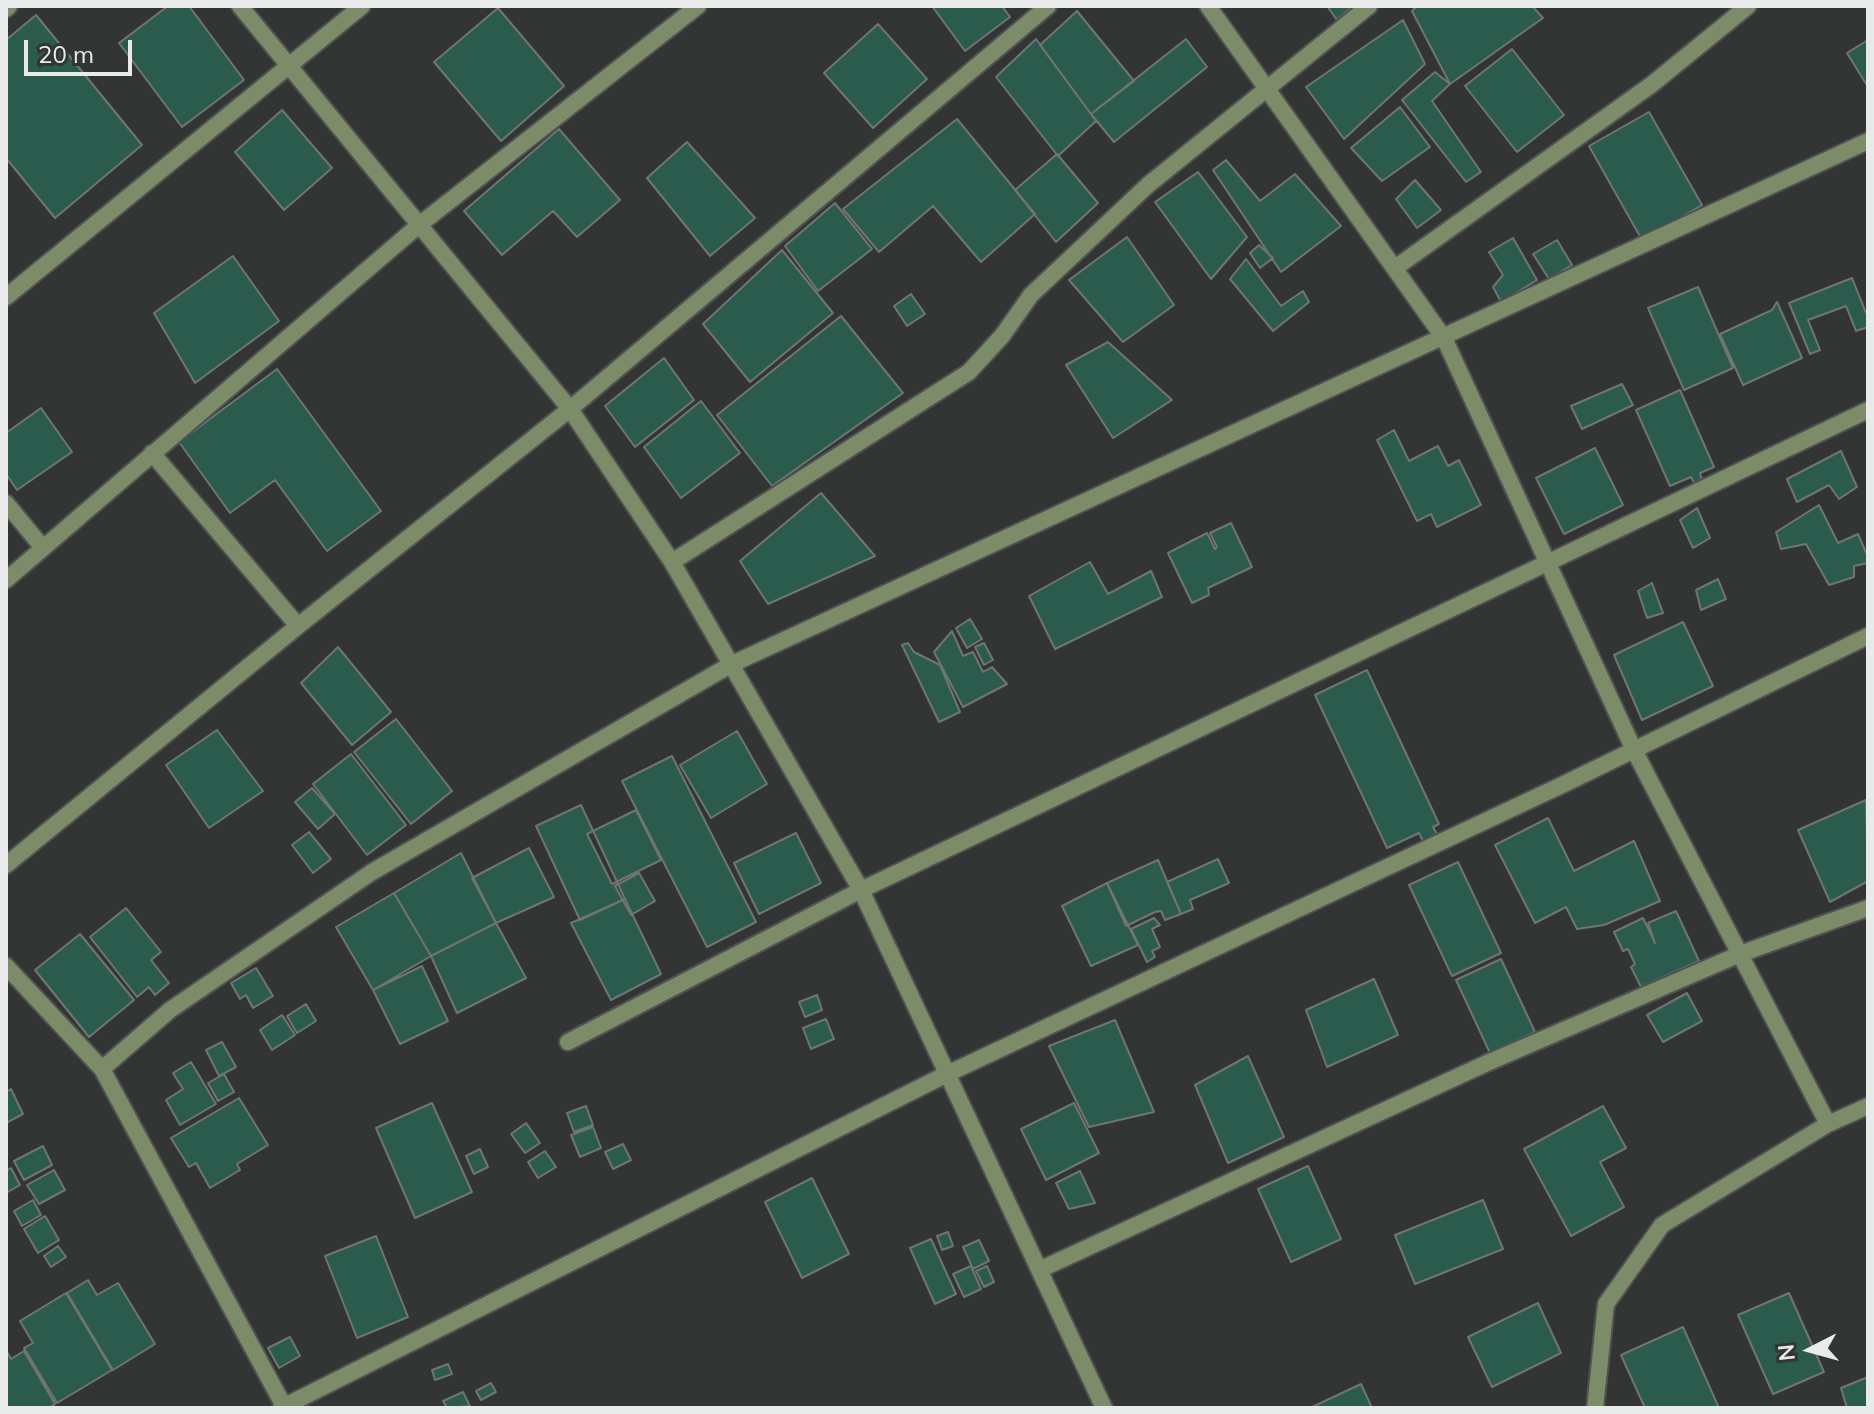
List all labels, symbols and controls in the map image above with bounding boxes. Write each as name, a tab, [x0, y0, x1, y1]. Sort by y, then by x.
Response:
scale bar	[28, 24, 136, 74]
text: 20 m	[38, 39, 94, 69]
north arrow	[1770, 1310, 1850, 1390]
text: N	[1771, 1343, 1801, 1362]

